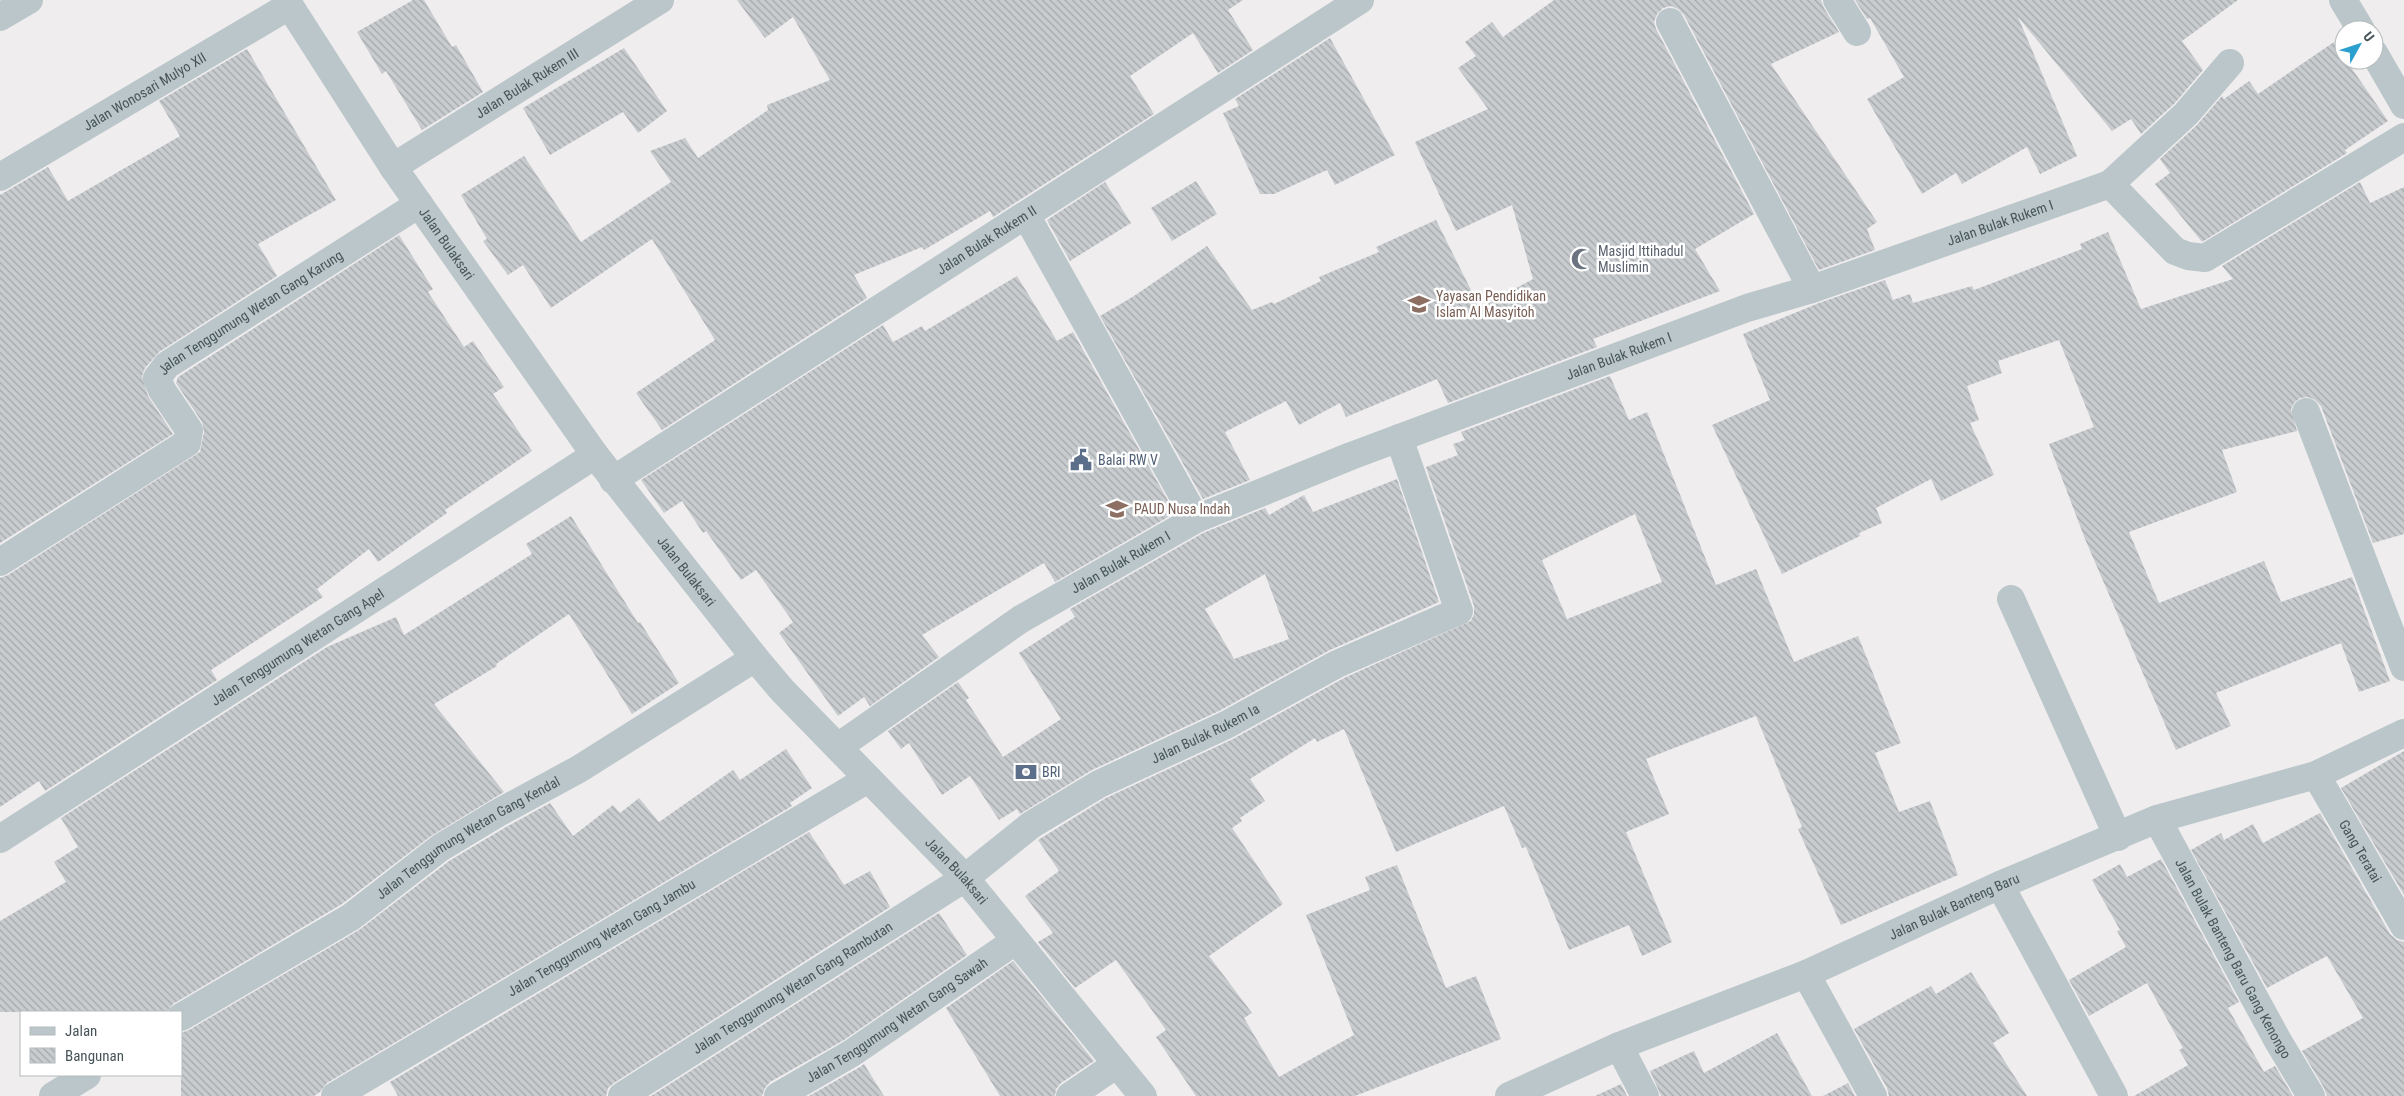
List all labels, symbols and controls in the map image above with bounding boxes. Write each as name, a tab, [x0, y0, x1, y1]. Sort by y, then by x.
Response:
north arrow	[2334, 20, 2384, 70]
text: U	[2360, 28, 2378, 45]
street label: Jalan Bulak Rukem III	[472, 45, 581, 121]
street label: Jalan Wonosari Mulyo XII	[80, 49, 209, 134]
street label: Jalan Bulak Rukem I	[1945, 197, 2055, 249]
street label: Jalan Bulak Rukem II	[934, 202, 1039, 278]
street label: Jalan Bulaksari	[416, 204, 478, 283]
place label: Masjid Ittihadul Muslimin	[1598, 243, 1684, 275]
mosque icon: Masjid Ittihadul Muslimin	[1569, 246, 1595, 272]
street label: Jalan Tenggumung Wetan Gang Karung	[155, 247, 346, 378]
place label: Yayasan Pendidikan Islam Al Masyitoh	[1436, 288, 1546, 320]
school or university icon: Yayasan Pendidikan Islam Al Masyitoh	[1406, 291, 1432, 317]
street label: Jalan Bulak Rukem I	[1564, 329, 1674, 383]
public building icon: Balai RW V	[1068, 447, 1094, 473]
place label: Balai RW V	[1098, 452, 1158, 468]
school or university icon: PAUD Nusa Indah	[1104, 496, 1130, 522]
place label: PAUD Nusa Indah	[1134, 501, 1230, 517]
street label: Jalan Bulak Rukem I	[1068, 527, 1173, 597]
street label: Jalan Bulaksari	[654, 533, 719, 609]
street label: Jalan Tenggumung Wetan Gang Apel	[208, 585, 387, 709]
street label: Jalan Bulak Rukem Ia	[1149, 700, 1262, 767]
bank icon: BRI	[1013, 759, 1039, 785]
place label: BRI	[1042, 764, 1061, 780]
street label: Jalan Tenggumung Wetan Gang Kendal	[373, 773, 563, 902]
street label: Gang Teratai	[2336, 817, 2385, 885]
street label: Jalan Bulaksari	[922, 834, 991, 907]
street label: Jalan Bulak Banteng Baru Gang Kenongo	[2172, 856, 2295, 1061]
street label: Jalan Bulak Banteng Baru	[1886, 870, 2022, 943]
street label: Jalan Tenggumung Wetan Gang Jambu	[505, 876, 698, 999]
street label: Jalan Tenggumung Wetan Gang Rambutan	[690, 918, 895, 1057]
street label: Jalan Tenggumung Wetan Gang Sawah	[803, 954, 991, 1086]
legend	[20, 1011, 182, 1076]
text: Jalan	[65, 1022, 97, 1040]
text: Bangunan	[65, 1047, 124, 1065]

